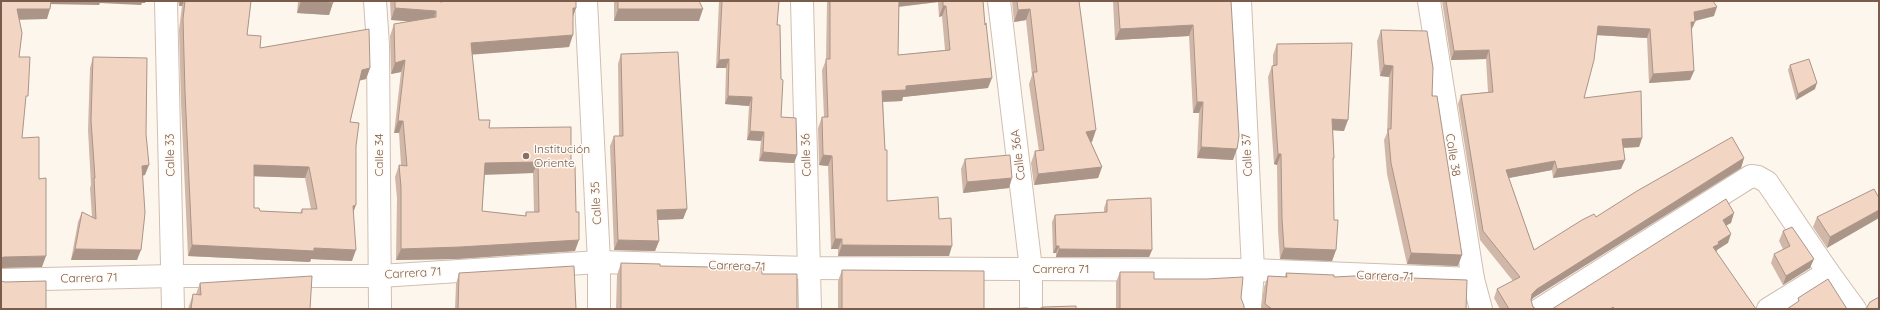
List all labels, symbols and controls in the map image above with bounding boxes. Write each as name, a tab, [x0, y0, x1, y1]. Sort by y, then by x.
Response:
street label: Calle 36A	[1007, 129, 1028, 181]
street label: Calle 38	[1443, 132, 1464, 178]
street label: Calle 33	[162, 133, 177, 177]
street label: Calle 34	[371, 133, 386, 177]
street label: Calle 36	[797, 133, 814, 177]
street label: Calle 37	[1238, 133, 1255, 177]
place label: Institución Oriente	[534, 141, 590, 170]
marker: Institución Oriente	[521, 151, 531, 161]
street label: Calle 35	[587, 181, 604, 225]
street label: Carrera 71	[708, 257, 766, 274]
street label: Carrera 71	[1032, 261, 1090, 276]
street label: Carrera 71	[384, 264, 442, 281]
street label: Carrera 71	[1356, 267, 1414, 284]
street label: Carrera 71	[60, 270, 118, 285]

